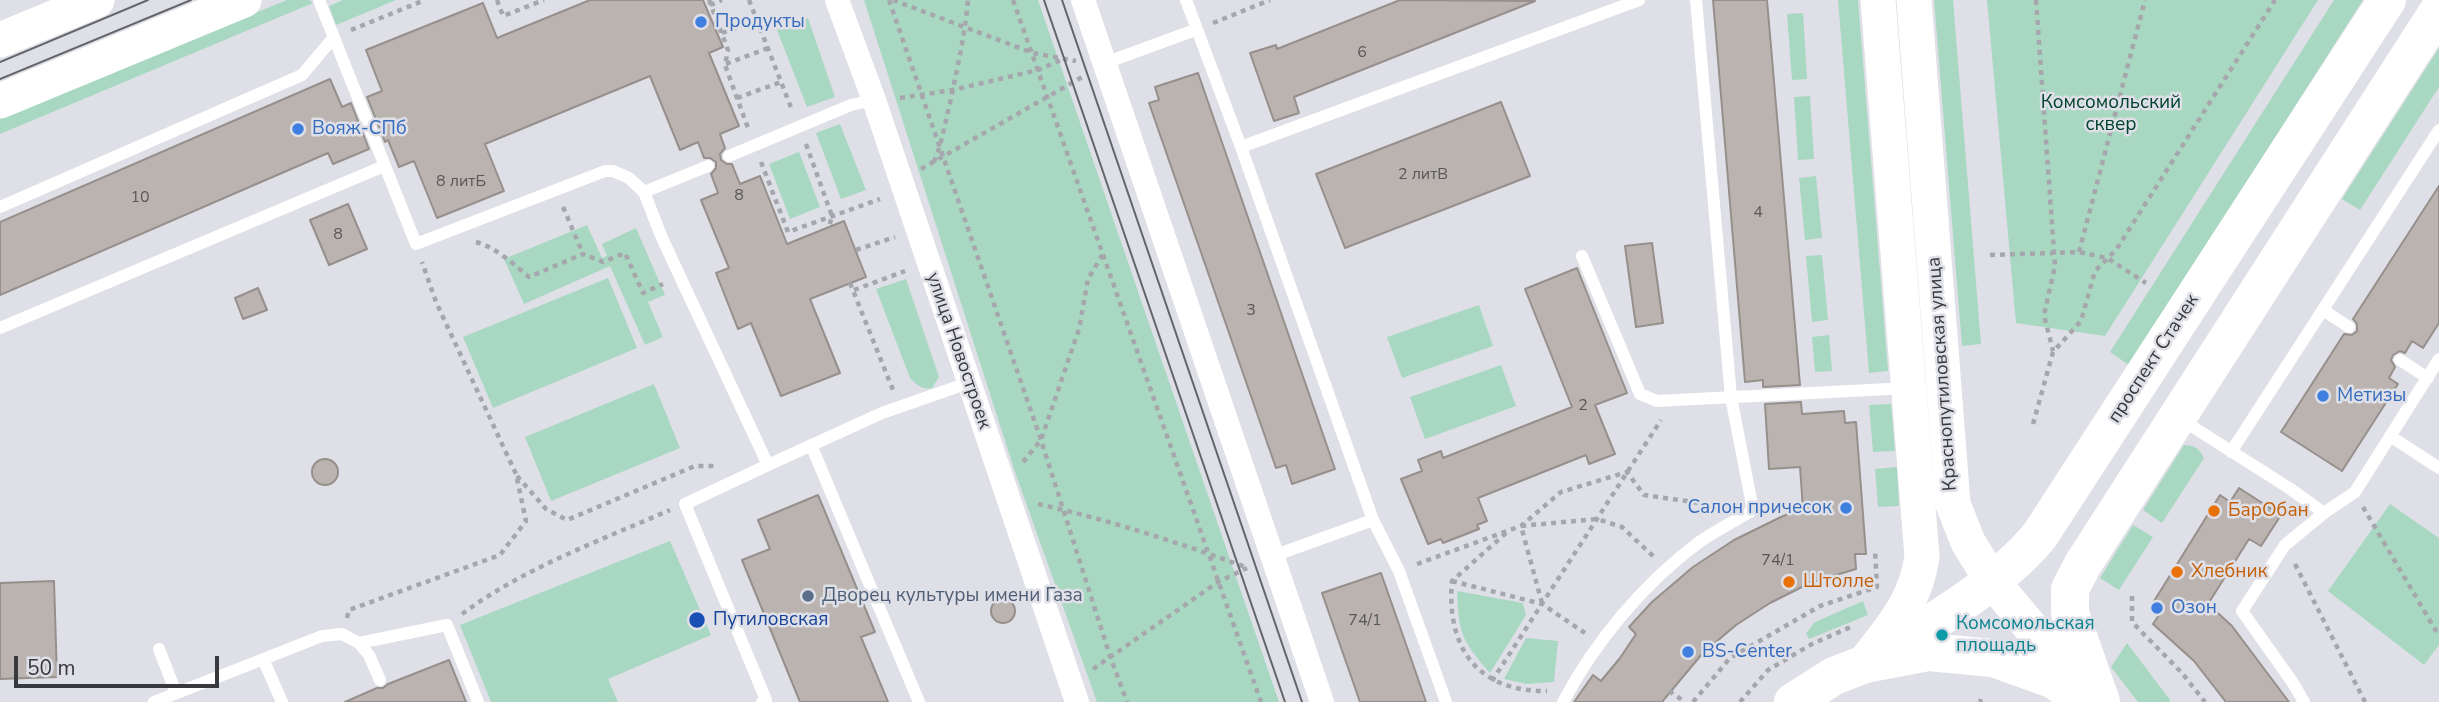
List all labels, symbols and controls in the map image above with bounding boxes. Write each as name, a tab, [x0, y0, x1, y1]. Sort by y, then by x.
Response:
place label: Продукты	[715, 11, 805, 33]
marker: Продукты	[693, 14, 709, 30]
house number: 6	[1357, 43, 1367, 63]
park label: Комсомольский сквер	[2041, 92, 2181, 136]
place label: Вояж-СПб	[312, 118, 407, 140]
marker: Вояж-СПб	[290, 121, 306, 137]
house number: 2 литВ	[1398, 165, 1448, 185]
house number: 8 литБ	[436, 172, 486, 192]
house number: 8	[734, 186, 744, 206]
house number: 10	[130, 188, 150, 208]
house number: 4	[1753, 203, 1763, 223]
house number: 8	[333, 225, 343, 245]
street label: Краснопутиловская улица	[1923, 256, 1963, 492]
street label: улица Новостроек	[921, 270, 995, 432]
street label: проспект Стачек	[2104, 290, 2204, 428]
house number: 3	[1246, 301, 1256, 321]
place label: Метизы	[2337, 385, 2406, 407]
marker: Метизы	[2315, 388, 2331, 404]
house number: 2	[1578, 396, 1588, 416]
place label: Салон причесок	[1687, 497, 1832, 519]
marker: Салон причесок	[1838, 500, 1854, 516]
place label: БарОбан	[2228, 500, 2309, 522]
marker: БарОбан	[2206, 503, 2222, 519]
house number: 74/1	[1761, 551, 1795, 571]
place label: Хлебник	[2191, 561, 2268, 583]
marker: Хлебник	[2169, 564, 2185, 580]
place label: Штолле	[1803, 571, 1874, 593]
marker: Штолле	[1781, 574, 1797, 590]
place label: Дворец культуры имени Газа	[822, 585, 1083, 607]
marker: Дворец культуры имени Газа	[800, 588, 816, 604]
place label: Озон	[2171, 597, 2217, 619]
marker: Озон	[2149, 600, 2165, 616]
place label: Путиловская	[713, 609, 828, 631]
marker: Путиловская	[687, 610, 707, 630]
house number: 74/1	[1348, 611, 1382, 631]
place label: Комсомольская площадь	[1956, 613, 2095, 657]
marker: Комсомольская площадь	[1934, 627, 1950, 643]
place label: BS-Сеntеr	[1702, 641, 1792, 663]
scale bar	[18, 642, 222, 686]
marker: BS-Сеntеr	[1680, 644, 1696, 660]
text: 50 m	[27, 654, 76, 682]

